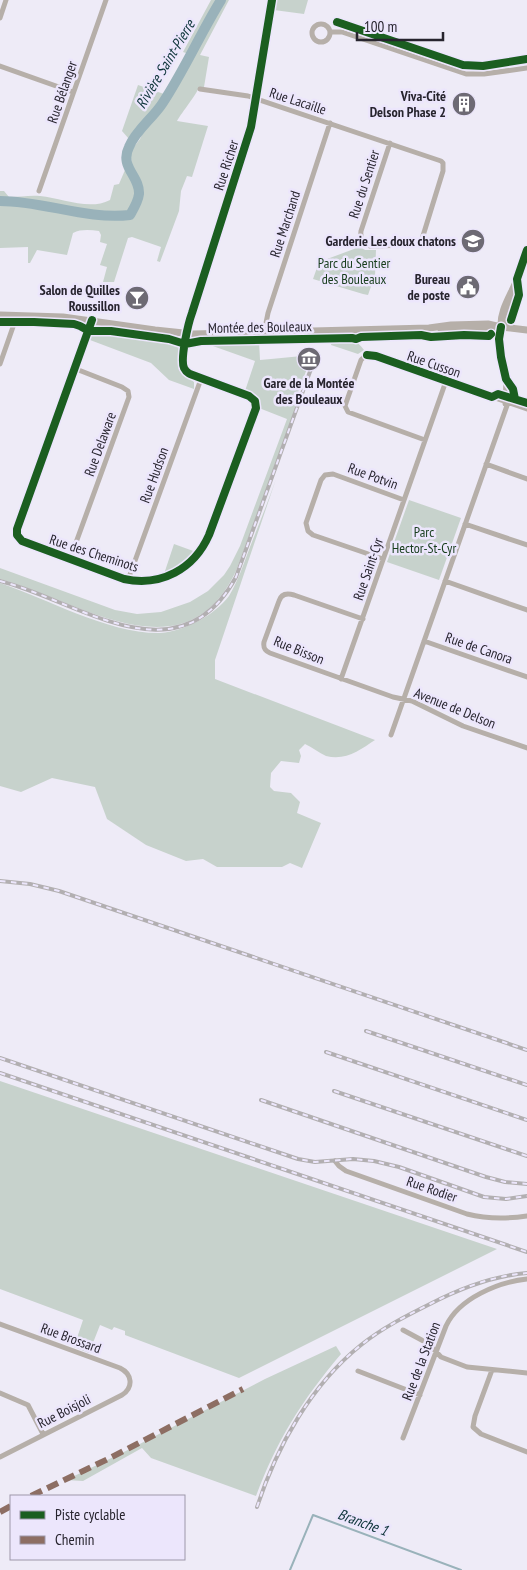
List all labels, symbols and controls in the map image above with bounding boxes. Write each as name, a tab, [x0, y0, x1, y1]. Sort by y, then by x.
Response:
scale bar	[357, 10, 443, 42]
water label: Rivière Saint-Pierre	[131, 15, 199, 112]
text: 100 m	[364, 17, 397, 36]
street label: Rue Bélanger	[43, 58, 81, 125]
street label: Rue Lacaille	[267, 83, 329, 119]
place label: Viva-Cité Delson Phase 2	[370, 87, 446, 121]
building icon: Viva-Cité Delson Phase 2	[451, 91, 477, 117]
street label: Rue Richer	[209, 137, 243, 193]
street label: Rue du Sentier	[344, 147, 384, 221]
street label: Rue Marchand	[266, 188, 304, 260]
school or university icon: Garderie Les doux chatons	[460, 228, 486, 254]
place label: Garderie Les doux chatons	[326, 232, 456, 250]
park label: Parc du Sentier des Bouleaux	[318, 254, 390, 288]
place label: Bureau de poste	[407, 270, 450, 304]
public building icon: Bureau de poste	[455, 274, 481, 300]
place label: Salon de Quilles Roussillon	[40, 281, 120, 315]
bar icon: Salon de Quilles Roussillon	[124, 285, 150, 311]
street label: Montée des Bouleaux	[208, 317, 312, 337]
museum icon: Gare de la Montée des Bouleaux	[296, 346, 322, 372]
street label: Rue Cusson	[405, 346, 463, 382]
place label: Gare de la Montée des Bouleaux	[264, 374, 354, 408]
street label: Rue Delaware	[80, 409, 120, 479]
street label: Rue Hudson	[136, 445, 172, 505]
street label: Rue Potvin	[346, 459, 400, 493]
park label: Parc Hector-St-Cyr	[392, 523, 456, 557]
street label: Rue des Cheminots	[47, 530, 141, 576]
street label: Rue Saint-Cyr	[349, 535, 387, 603]
street label: Rue de Canora	[443, 628, 515, 668]
street label: Rue Bisson	[271, 632, 327, 668]
street label: Avenue de Delson	[412, 683, 498, 733]
street label: Rue Rodier	[404, 1172, 460, 1206]
street label: Rue Brossard	[38, 1319, 104, 1357]
street label: Rue de la Station	[398, 1319, 444, 1403]
street label: Rue Boisjoli	[34, 1390, 94, 1432]
legend	[10, 1495, 185, 1560]
water label: Branche 1	[335, 1504, 391, 1540]
text: Piste cyclable	[55, 1505, 125, 1524]
text: Chemin	[55, 1530, 94, 1549]

